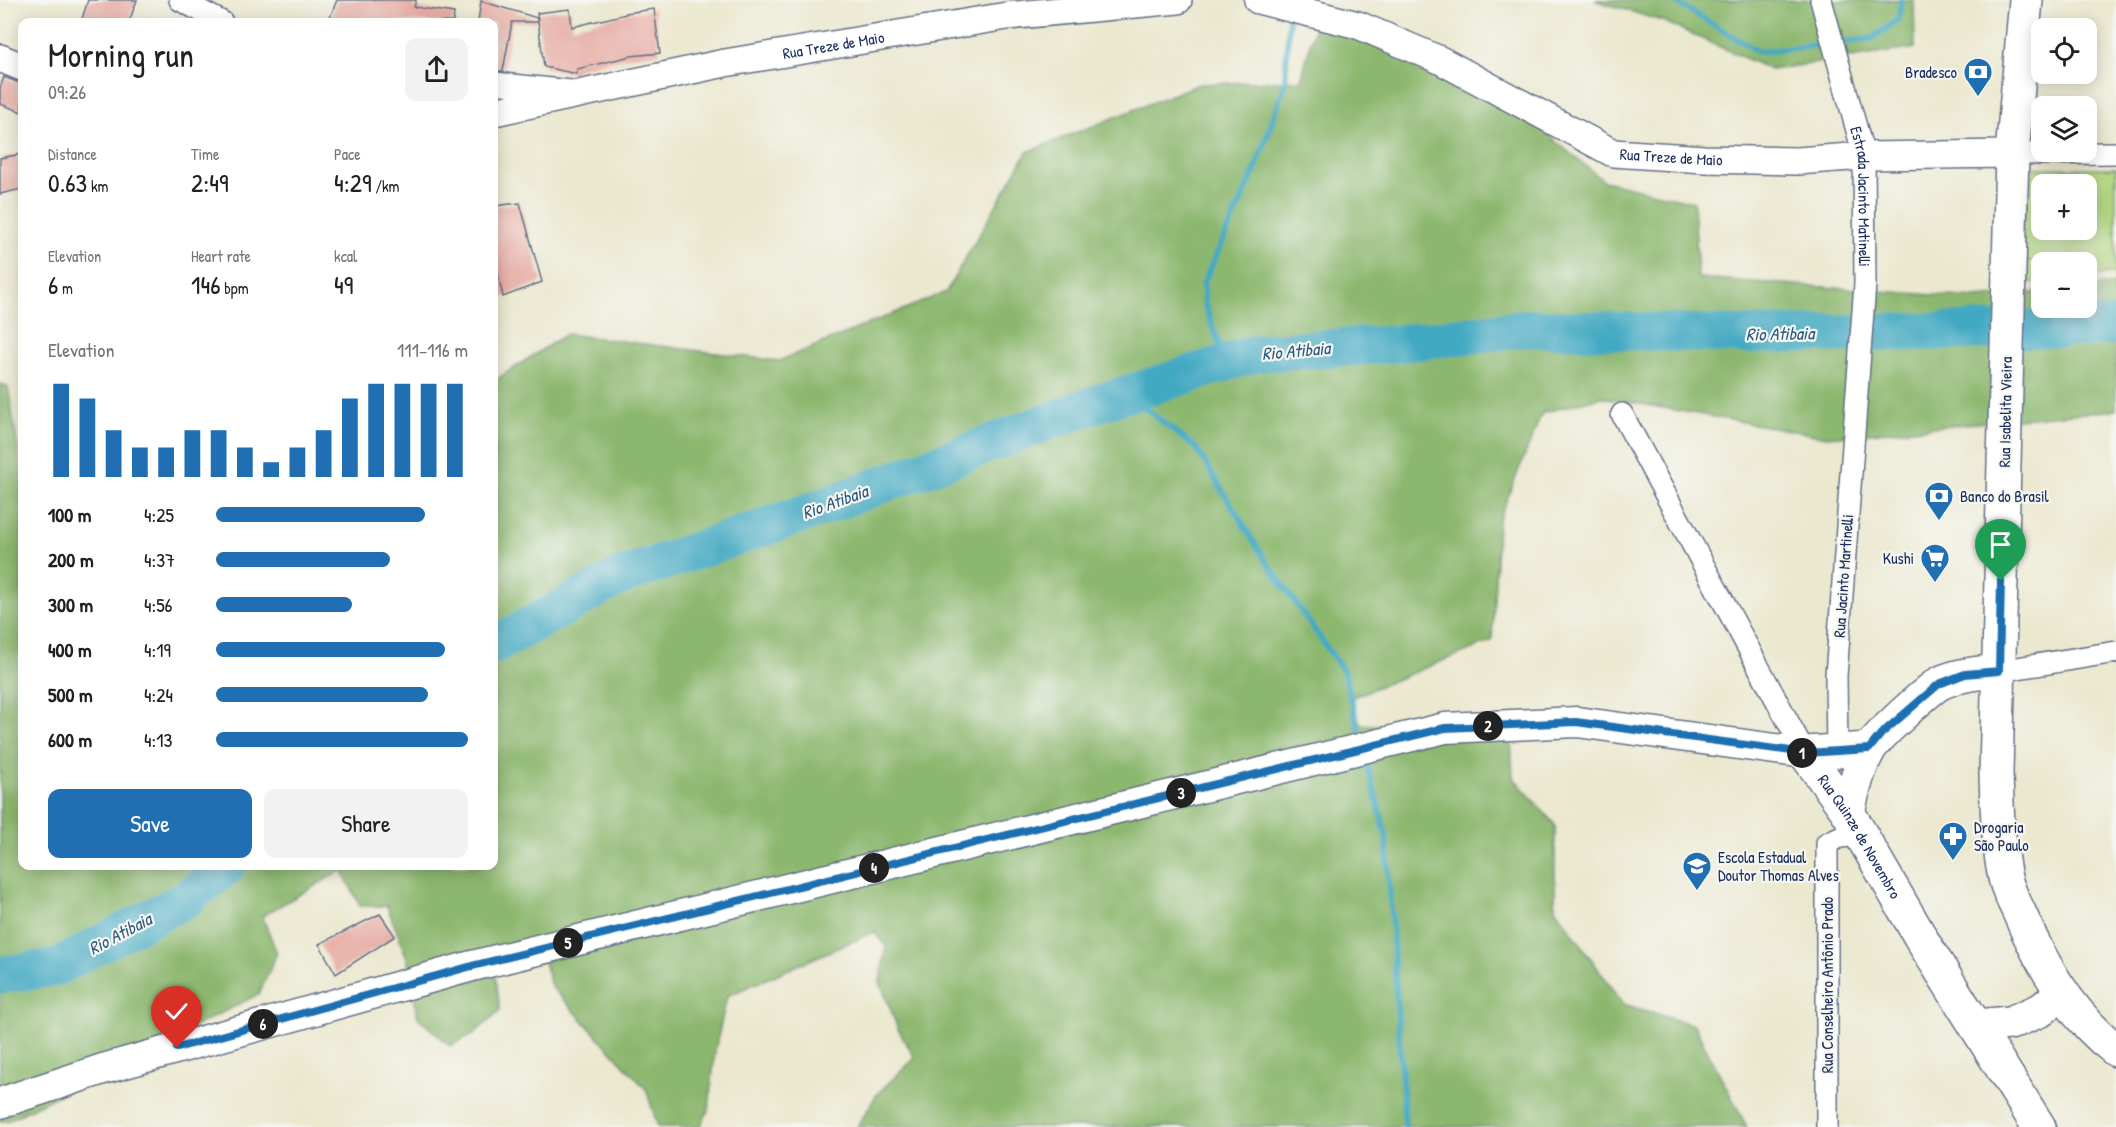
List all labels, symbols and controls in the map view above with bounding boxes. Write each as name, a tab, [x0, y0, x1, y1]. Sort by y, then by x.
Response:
map controls	[2031, 18, 2097, 318]
button: locate	[2031, 18, 2097, 84]
street label: Rua Treze de Maio	[781, 26, 886, 64]
text: Morning run	[48, 33, 194, 77]
button: share	[405, 38, 468, 101]
bank icon: Bradesco	[1962, 56, 1994, 98]
place label: Bradesco	[1905, 61, 1958, 83]
text: 09:26	[48, 78, 86, 105]
button: layers	[2031, 96, 2097, 162]
street label: Estrada Jacinto Matinelli	[1845, 124, 1876, 267]
street label: Rua Treze de Maio	[1619, 142, 1723, 170]
text: Distance	[48, 143, 97, 165]
text: Time	[191, 143, 219, 165]
text: Pace	[334, 143, 361, 165]
text: 0.63	[48, 165, 87, 200]
text: 2:49	[191, 165, 229, 200]
text: 4:29	[334, 165, 372, 200]
button: +	[2031, 174, 2097, 240]
text: km	[87, 175, 108, 197]
text: /km	[372, 175, 399, 197]
text: Elevation	[48, 245, 101, 267]
text: Heart rate	[191, 245, 251, 267]
text: kcal	[334, 245, 357, 267]
button: −	[2031, 252, 2097, 318]
text: 6	[48, 267, 58, 302]
text: 146	[191, 267, 221, 302]
text: 49	[334, 267, 353, 302]
text: m	[58, 277, 73, 299]
text: bpm	[221, 277, 249, 299]
water label: Rio Atibaia	[1746, 320, 1816, 347]
water label: Rio Atibaia	[1261, 335, 1333, 366]
text: Elevation	[48, 336, 114, 363]
text: 111–116 m	[397, 336, 468, 363]
street label: Rua Isabelita Vieira	[1993, 356, 2017, 468]
water label: Rio Atibaia	[799, 477, 873, 525]
bank icon: Banco do Brasil	[1923, 480, 1955, 522]
place label: Banco do Brasil	[1960, 485, 2050, 507]
text: 100 m	[48, 501, 91, 528]
text: 4:25	[144, 501, 174, 528]
street label: Rua Jacinto Martinelli	[1828, 514, 1858, 638]
pin	[1975, 519, 2026, 581]
icon: arrive	[1984, 528, 2017, 561]
supermarket icon: Kushi	[1919, 542, 1951, 584]
text: 200 m	[48, 546, 93, 573]
text: 4:37	[144, 546, 175, 573]
place label: Kushi	[1883, 547, 1914, 569]
text: 300 m	[48, 591, 93, 618]
text: 4:56	[144, 591, 173, 618]
text: 400 m	[48, 636, 92, 663]
text: 4:19	[144, 636, 171, 663]
text: 500 m	[48, 681, 93, 708]
text: 4:24	[144, 681, 173, 708]
pin: 2	[1473, 711, 1503, 741]
text: 2	[1484, 715, 1492, 737]
text: 600 m	[48, 726, 92, 753]
text: 4:13	[144, 726, 172, 753]
pin: 1	[1787, 738, 1817, 768]
text: 1	[1799, 742, 1805, 764]
street label: Rua Quinze de Novembro	[1813, 770, 1907, 903]
pin: 3	[1166, 778, 1196, 808]
text: 3	[1177, 782, 1185, 804]
button: Save	[48, 789, 252, 858]
button: Share	[264, 789, 468, 858]
place label: Drogaria São Paulo	[1974, 816, 2029, 856]
pharmacy icon: Drogaria São Paulo	[1937, 820, 1969, 862]
place label: Escola Estadual Doutor Thomas Alves	[1718, 846, 1839, 886]
school or university icon: Escola Estadual Doutor Thomas Alves	[1681, 850, 1713, 892]
pin: 4	[859, 853, 889, 883]
text: 4	[871, 857, 877, 879]
street label: Rua Conselheiro Antônio Prado	[1816, 896, 1838, 1073]
water label: Rio Atibaia	[84, 906, 157, 961]
pin: 5	[553, 928, 583, 958]
text: 5	[565, 932, 571, 954]
pin	[151, 986, 202, 1048]
icon: check	[160, 995, 193, 1028]
pin: 6	[248, 1009, 278, 1039]
text: 6	[260, 1013, 266, 1035]

